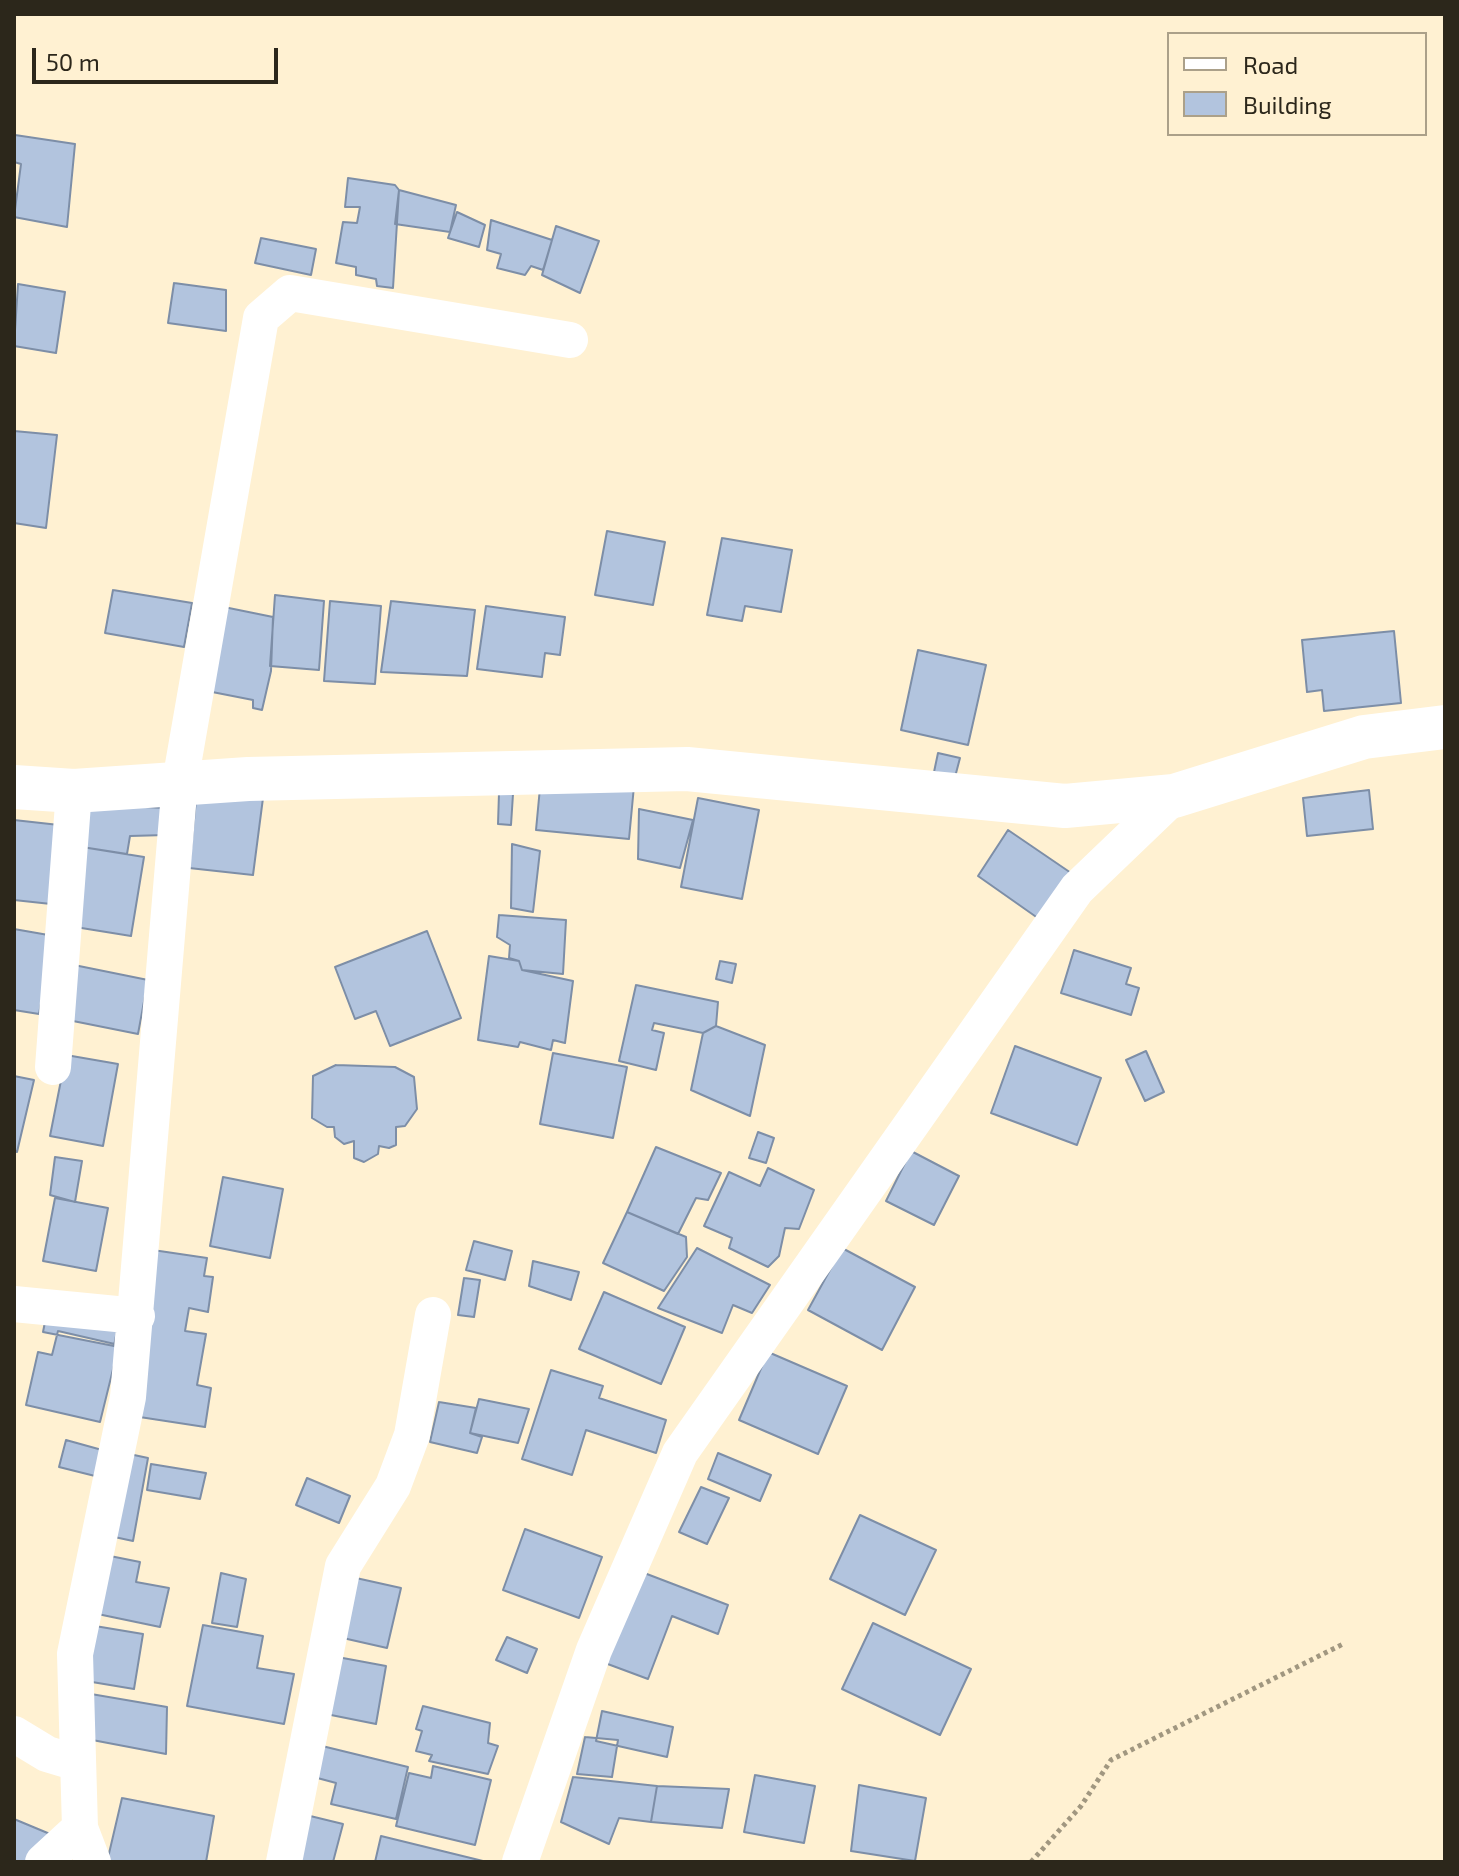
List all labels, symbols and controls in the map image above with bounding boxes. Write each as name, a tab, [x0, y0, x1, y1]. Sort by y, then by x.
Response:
scale bar	[36, 32, 282, 82]
legend	[1167, 32, 1427, 136]
text: 50 m	[46, 47, 100, 76]
text: Road	[1243, 50, 1298, 79]
text: Building	[1243, 90, 1332, 119]

